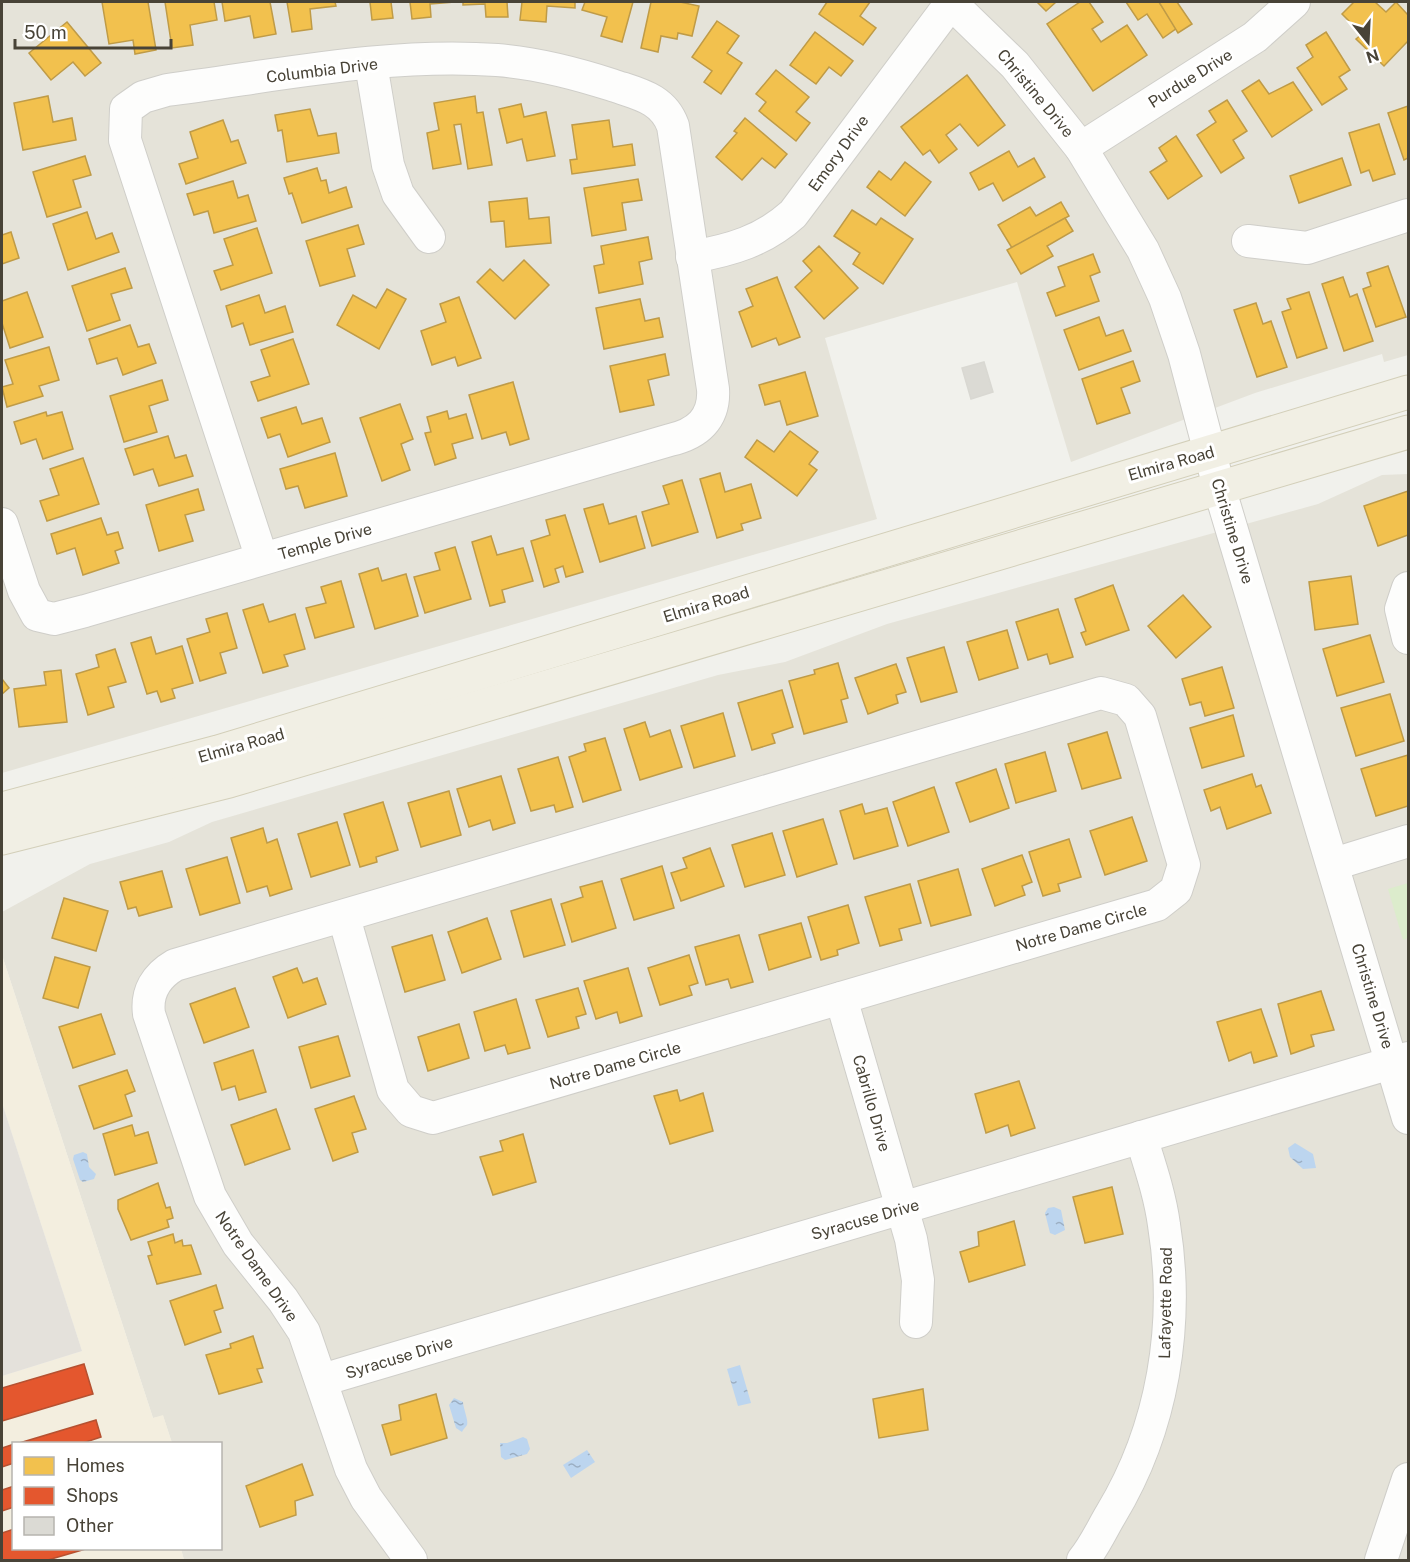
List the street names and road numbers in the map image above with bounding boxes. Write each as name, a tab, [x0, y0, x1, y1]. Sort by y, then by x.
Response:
street label: Christine Drive	[993, 45, 1078, 141]
street label: Purdue Drive	[1145, 45, 1236, 112]
street label: Columbia Drive	[265, 54, 379, 87]
street label: Emory Drive	[804, 111, 872, 195]
street label: Elmira Road	[1126, 442, 1217, 485]
street label: Christine Drive	[1207, 476, 1258, 586]
street label: Temple Drive	[276, 519, 374, 564]
street label: Elmira Road	[661, 582, 751, 627]
street label: Elmira Road	[196, 724, 287, 767]
street label: Notre Dame Circle	[1013, 900, 1149, 955]
street label: Christine Drive	[1347, 941, 1398, 1051]
street label: Notre Dame Circle	[547, 1038, 683, 1093]
street label: Cabrillo Drive	[849, 1053, 894, 1154]
street label: Syracuse Drive	[809, 1195, 921, 1244]
street label: Notre Dame Drive	[211, 1207, 302, 1325]
street label: Lafayette Road	[1155, 1247, 1176, 1359]
street label: Syracuse Drive	[343, 1332, 455, 1383]

